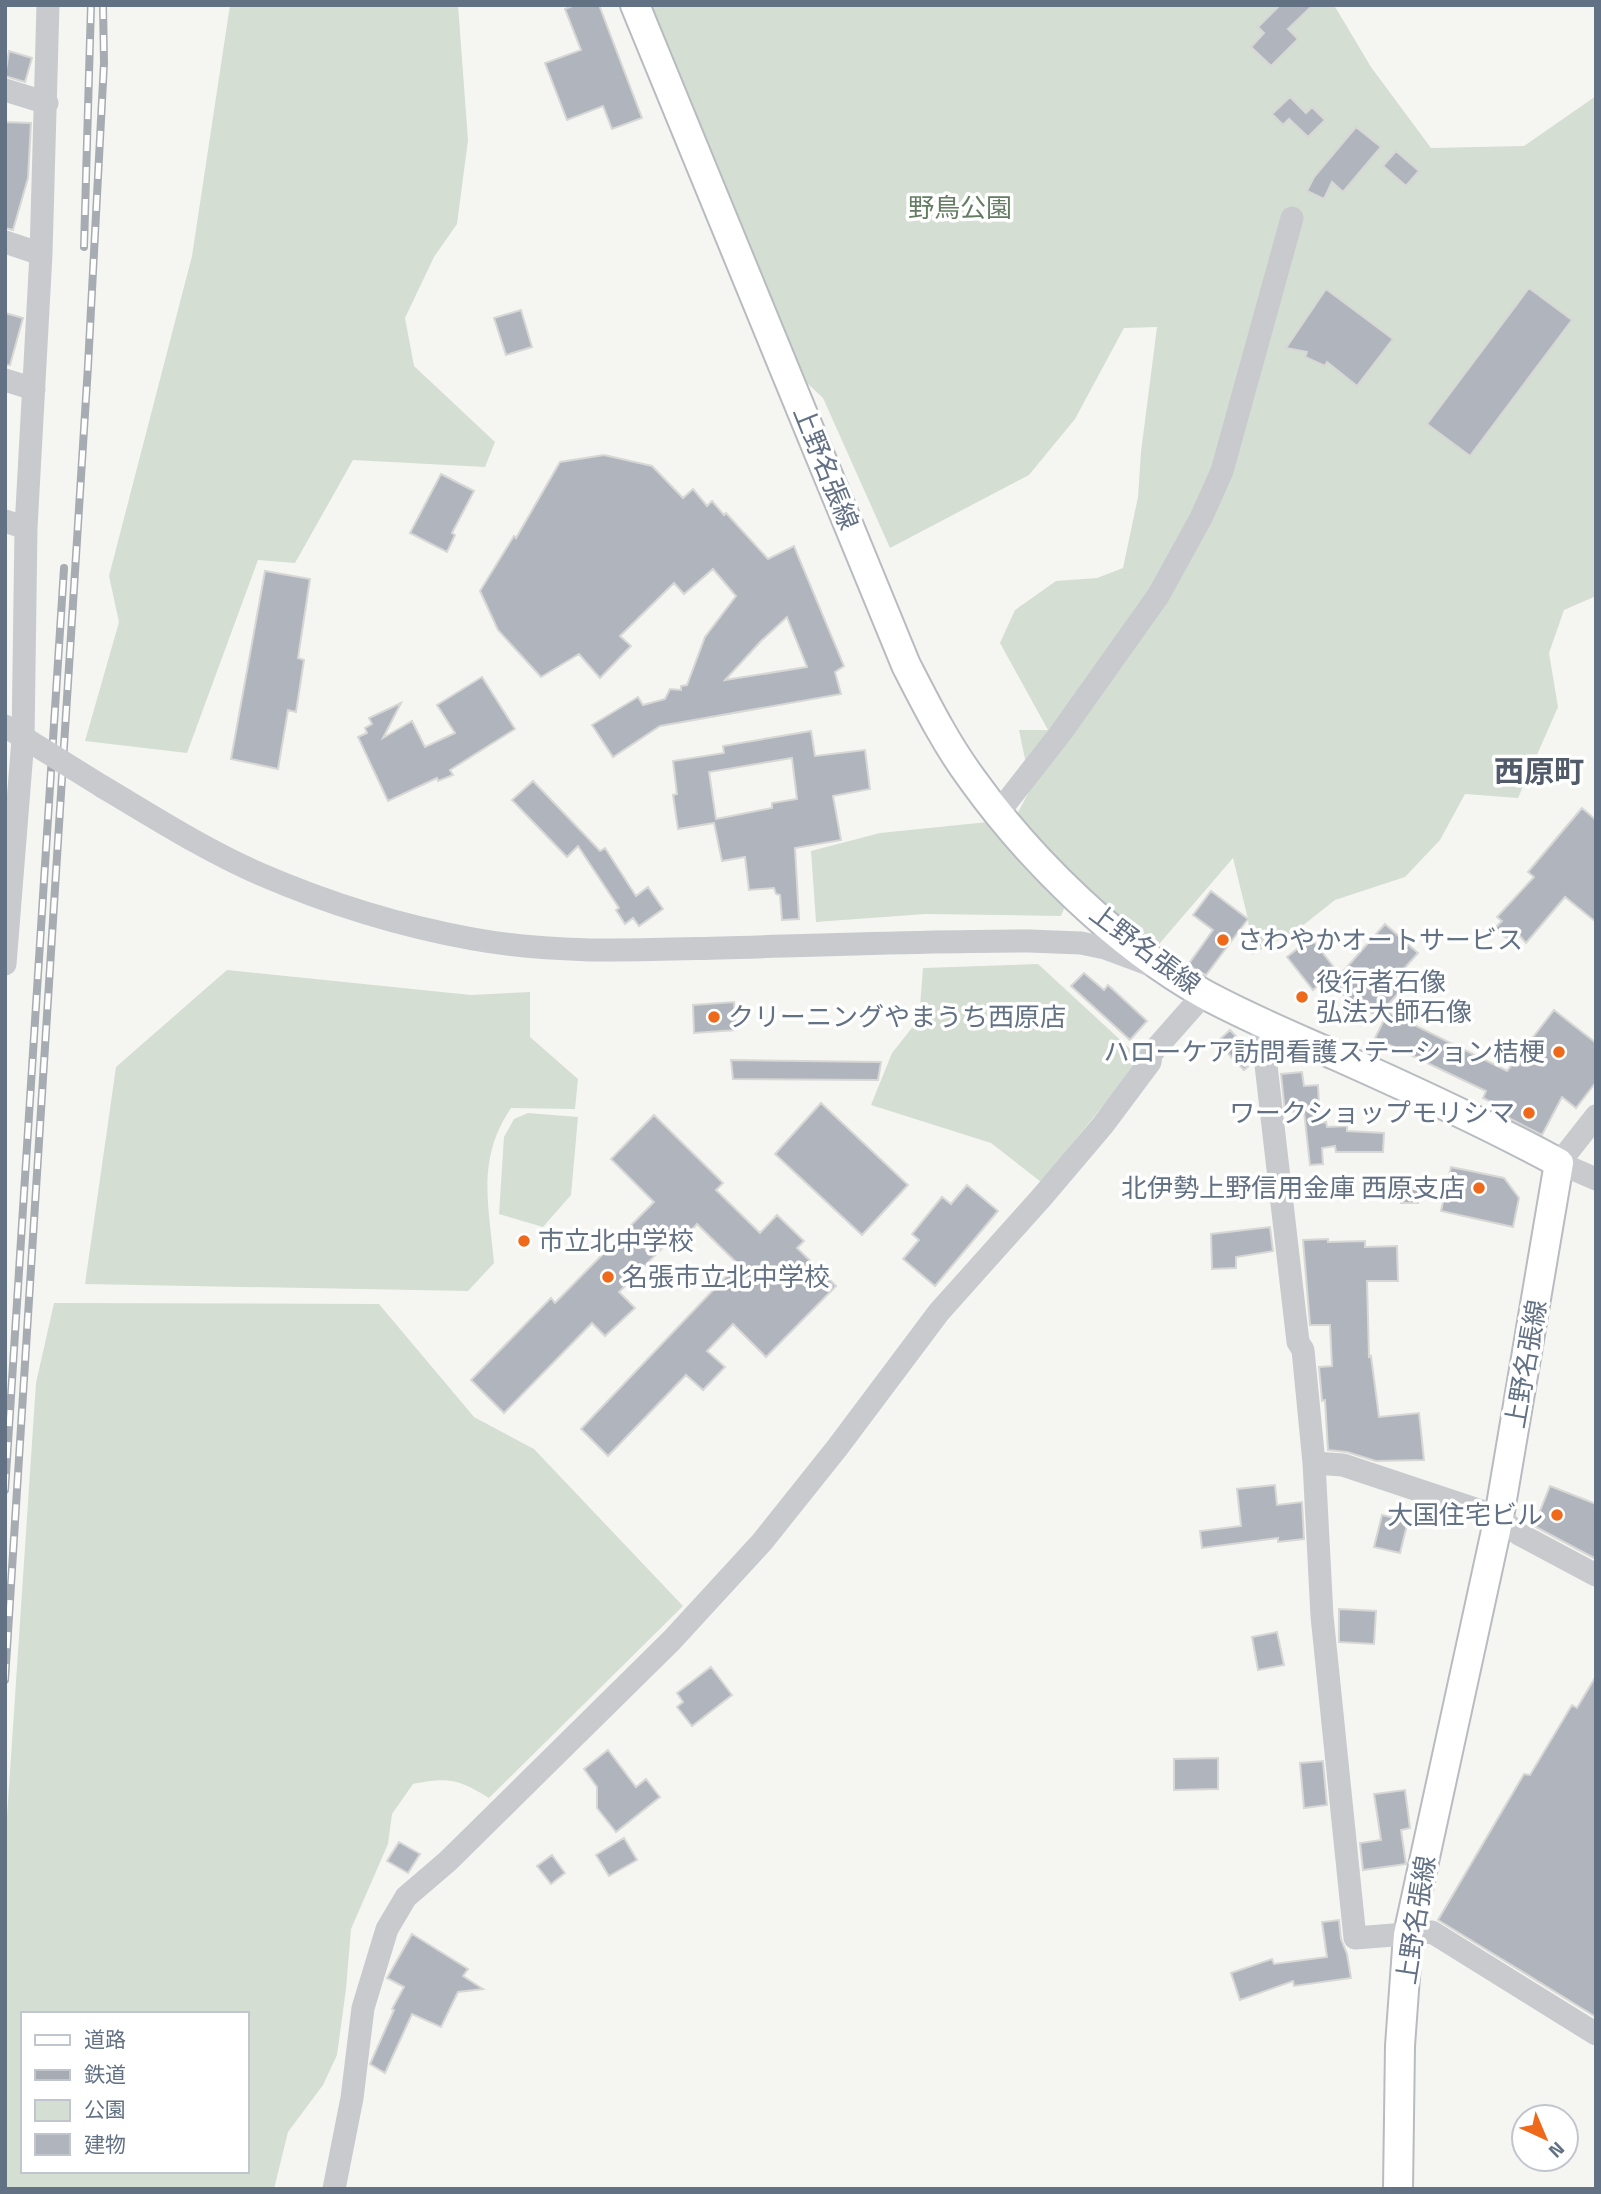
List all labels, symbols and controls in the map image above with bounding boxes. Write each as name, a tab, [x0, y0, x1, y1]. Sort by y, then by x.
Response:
park label: 野鳥公園	[908, 188, 1012, 227]
street label: 上野名張線	[784, 400, 869, 535]
district label: 西原町	[1494, 748, 1584, 794]
street label: 上野名張線	[1082, 894, 1209, 1003]
place label: さわやかオートサービス	[1237, 920, 1523, 959]
marker: さわやかオートサービス	[1215, 932, 1231, 948]
place label: 役行者石像 弘法大師石像	[1316, 962, 1472, 1031]
marker: 役行者石像 弘法大師石像	[1294, 989, 1310, 1005]
place label: クリーニングやまうち西原店	[728, 997, 1066, 1036]
marker: クリーニングやまうち西原店	[706, 1009, 722, 1025]
place label: ハローケア訪問看護ステーション桔梗	[1104, 1032, 1545, 1071]
marker: ハローケア訪問看護ステーション桔梗	[1551, 1044, 1567, 1060]
place label: ワークショップモリシマ	[1229, 1093, 1515, 1132]
marker: ワークショップモリシマ	[1521, 1105, 1537, 1121]
place label: 北伊勢上野信用金庫 西原支店	[1121, 1168, 1465, 1207]
marker: 北伊勢上野信用金庫 西原支店	[1471, 1180, 1487, 1196]
place label: 市立北中学校	[538, 1221, 694, 1260]
marker: 市立北中学校	[516, 1233, 532, 1249]
place label: 名張市立北中学校	[622, 1257, 830, 1296]
marker: 名張市立北中学校	[600, 1269, 616, 1285]
street label: 上野名張線	[1495, 1297, 1556, 1431]
place label: 大国住宅ビル	[1387, 1495, 1543, 1534]
marker: 大国住宅ビル	[1549, 1507, 1565, 1523]
street label: 上野名張線	[1386, 1853, 1445, 1987]
legend	[21, 2012, 248, 2173]
text: 道路	[84, 2023, 126, 2055]
text: 鉄道	[84, 2058, 126, 2090]
text: 公園	[84, 2093, 126, 2125]
north arrow	[1510, 2103, 1580, 2173]
text: 建物	[84, 2128, 126, 2160]
text: N	[1542, 2136, 1572, 2166]

